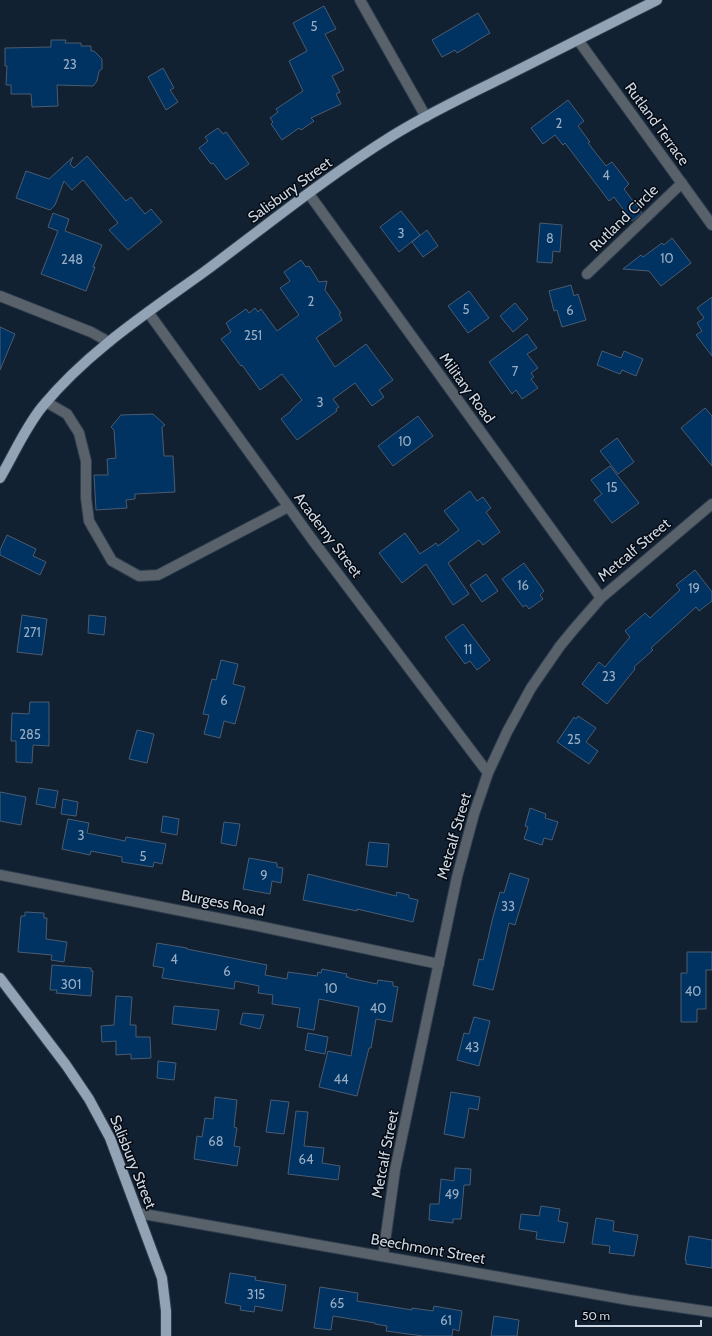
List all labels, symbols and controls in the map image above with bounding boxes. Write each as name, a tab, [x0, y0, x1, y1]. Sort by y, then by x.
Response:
house number: 5	[310, 18, 318, 34]
house number: 23	[63, 56, 77, 72]
street label: Rutland Terrace	[621, 79, 693, 169]
house number: 2	[556, 115, 563, 131]
street label: Salisbury Street	[245, 154, 335, 226]
house number: 4	[602, 167, 610, 183]
street label: Rutland Circle	[586, 181, 662, 255]
house number: 3	[397, 225, 405, 241]
house number: 8	[546, 230, 554, 246]
house number: 10	[660, 250, 674, 266]
house number: 248	[61, 251, 83, 267]
house number: 2	[308, 293, 315, 309]
house number: 5	[462, 301, 470, 317]
house number: 6	[566, 302, 574, 318]
house number: 251	[244, 327, 262, 343]
street label: Military Road	[435, 349, 499, 427]
house number: 7	[512, 363, 519, 379]
house number: 3	[316, 394, 324, 410]
house number: 10	[398, 433, 412, 449]
house number: 15	[606, 479, 618, 495]
street label: Academy Street	[290, 489, 366, 581]
street label: Metcalf Street	[594, 514, 674, 586]
house number: 16	[517, 577, 529, 593]
house number: 19	[688, 580, 700, 596]
house number: 271	[23, 624, 41, 640]
house number: 11	[464, 641, 472, 657]
house number: 23	[602, 668, 616, 684]
house number: 6	[220, 692, 228, 708]
house number: 285	[19, 726, 41, 742]
house number: 25	[567, 731, 581, 747]
street label: Metcalf Street	[433, 791, 475, 881]
house number: 3	[77, 827, 85, 843]
house number: 5	[139, 848, 147, 864]
house number: 9	[260, 867, 268, 883]
street label: Burgess Road	[180, 886, 266, 920]
house number: 33	[501, 898, 515, 914]
house number: 4	[170, 951, 178, 967]
house number: 6	[223, 963, 231, 979]
house number: 301	[61, 976, 81, 992]
house number: 10	[324, 980, 338, 996]
house number: 40	[685, 983, 701, 999]
house number: 40	[370, 1000, 386, 1016]
house number: 43	[465, 1039, 479, 1055]
house number: 44	[333, 1071, 349, 1087]
street label: Metcalf Street	[368, 1109, 402, 1199]
street label: Salisbury Street	[106, 1113, 160, 1211]
house number: 68	[208, 1133, 224, 1149]
house number: 64	[299, 1151, 314, 1167]
house number: 49	[445, 1186, 459, 1202]
street label: Beechmont Street	[369, 1230, 487, 1268]
house number: 315	[247, 1286, 265, 1302]
house number: 65	[330, 1295, 344, 1311]
scale bar	[576, 1302, 701, 1328]
text: 50 m	[582, 1308, 610, 1323]
house number: 61	[440, 1312, 452, 1328]

